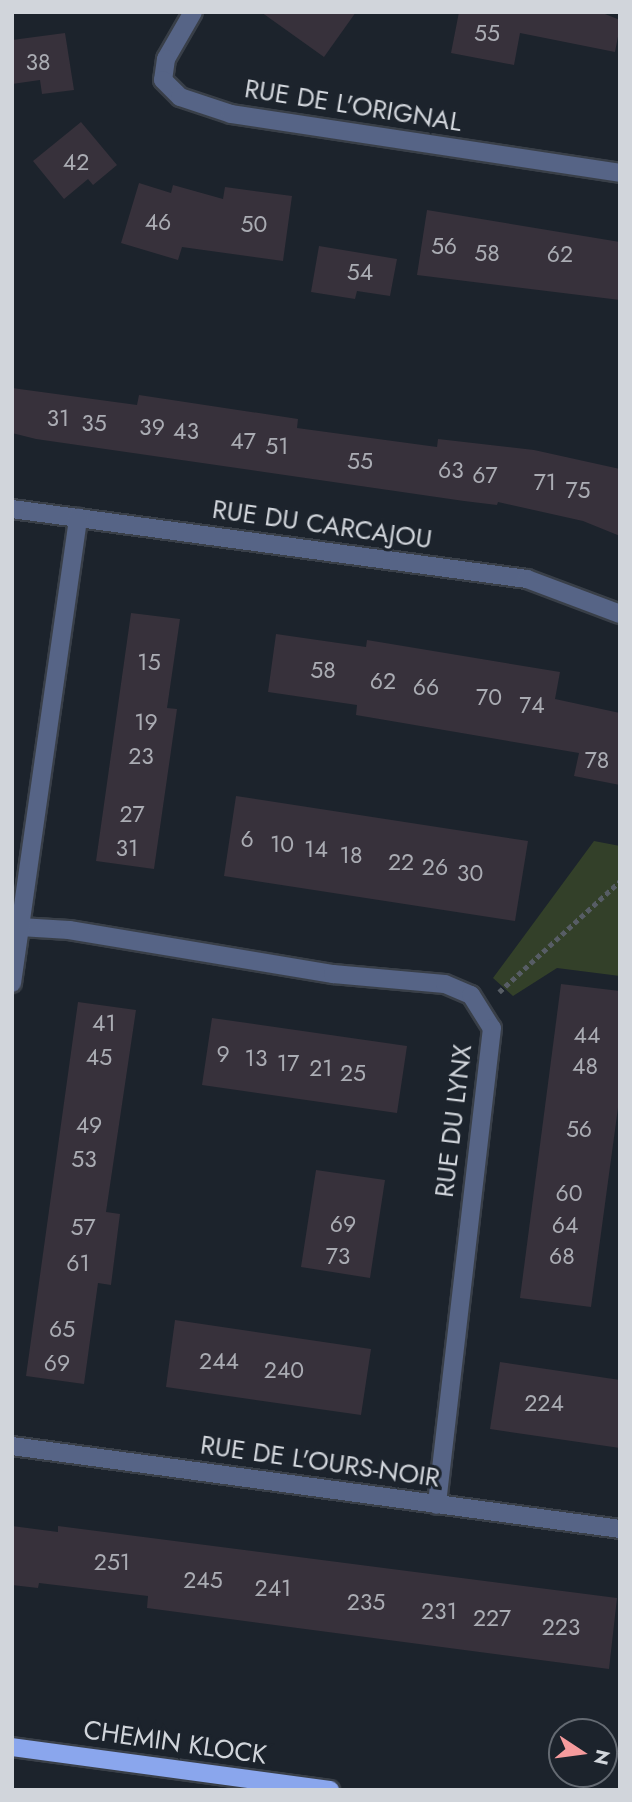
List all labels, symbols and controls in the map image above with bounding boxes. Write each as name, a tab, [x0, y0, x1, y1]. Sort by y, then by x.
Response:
house number: 55	[474, 19, 500, 47]
house number: 38	[25, 48, 51, 76]
street label: RUE DE L'ORIGNAL	[242, 73, 464, 139]
house number: 42	[63, 148, 89, 176]
house number: 46	[145, 208, 171, 236]
house number: 50	[241, 210, 267, 238]
house number: 56	[431, 232, 457, 260]
house number: 58	[474, 239, 500, 267]
house number: 62	[547, 240, 573, 268]
house number: 54	[347, 258, 373, 286]
house number: 31	[47, 404, 69, 432]
house number: 35	[81, 409, 107, 437]
house number: 39	[139, 413, 165, 441]
house number: 43	[173, 417, 199, 445]
house number: 47	[230, 427, 256, 455]
house number: 51	[265, 432, 289, 460]
house number: 55	[347, 447, 373, 475]
house number: 63	[438, 456, 464, 484]
house number: 67	[472, 461, 498, 489]
house number: 71	[534, 468, 556, 496]
house number: 75	[565, 476, 591, 504]
street label: RUE DU CARCAJOU	[210, 494, 434, 556]
house number: 15	[137, 648, 161, 676]
house number: 58	[310, 656, 336, 684]
house number: 62	[370, 667, 396, 695]
house number: 66	[413, 673, 439, 701]
house number: 70	[476, 683, 502, 711]
house number: 74	[519, 691, 545, 719]
house number: 19	[134, 708, 158, 736]
house number: 23	[128, 742, 154, 770]
house number: 78	[585, 746, 609, 774]
house number: 27	[119, 800, 145, 828]
house number: 6	[240, 825, 254, 853]
house number: 10	[270, 830, 294, 858]
house number: 31	[116, 834, 138, 862]
house number: 14	[304, 835, 328, 863]
house number: 18	[340, 841, 362, 869]
house number: 22	[388, 848, 414, 876]
house number: 26	[422, 853, 448, 881]
house number: 30	[457, 859, 483, 887]
house number: 41	[92, 1009, 116, 1037]
house number: 44	[574, 1021, 600, 1049]
house number: 9	[216, 1040, 230, 1068]
house number: 45	[86, 1043, 112, 1071]
street label: RUE DU LYNX	[429, 1043, 479, 1199]
house number: 13	[245, 1044, 267, 1072]
house number: 17	[277, 1049, 299, 1077]
house number: 48	[572, 1052, 598, 1080]
house number: 21	[309, 1054, 333, 1082]
house number: 25	[340, 1059, 366, 1087]
house number: 49	[76, 1111, 102, 1139]
house number: 56	[566, 1115, 592, 1143]
house number: 53	[71, 1145, 97, 1173]
house number: 60	[555, 1179, 583, 1207]
house number: 69	[330, 1210, 356, 1238]
house number: 64	[552, 1211, 578, 1239]
house number: 57	[70, 1213, 96, 1241]
house number: 73	[326, 1242, 350, 1270]
house number: 68	[549, 1242, 575, 1270]
house number: 61	[66, 1249, 90, 1277]
house number: 65	[49, 1315, 75, 1343]
house number: 244	[199, 1347, 239, 1375]
house number: 69	[44, 1349, 70, 1377]
house number: 240	[264, 1356, 304, 1384]
house number: 224	[524, 1389, 564, 1417]
street label: RUE DE L'OURS-NOIR	[198, 1430, 442, 1494]
house number: 251	[94, 1548, 130, 1576]
house number: 245	[183, 1566, 223, 1594]
house number: 241	[255, 1574, 291, 1602]
house number: 235	[347, 1588, 385, 1616]
house number: 231	[421, 1597, 457, 1625]
house number: 227	[473, 1604, 511, 1632]
house number: 223	[542, 1613, 580, 1641]
street label: CHEMIN KLOCK	[81, 1715, 269, 1771]
north arrow	[548, 1718, 618, 1788]
text: N	[587, 1747, 617, 1768]

